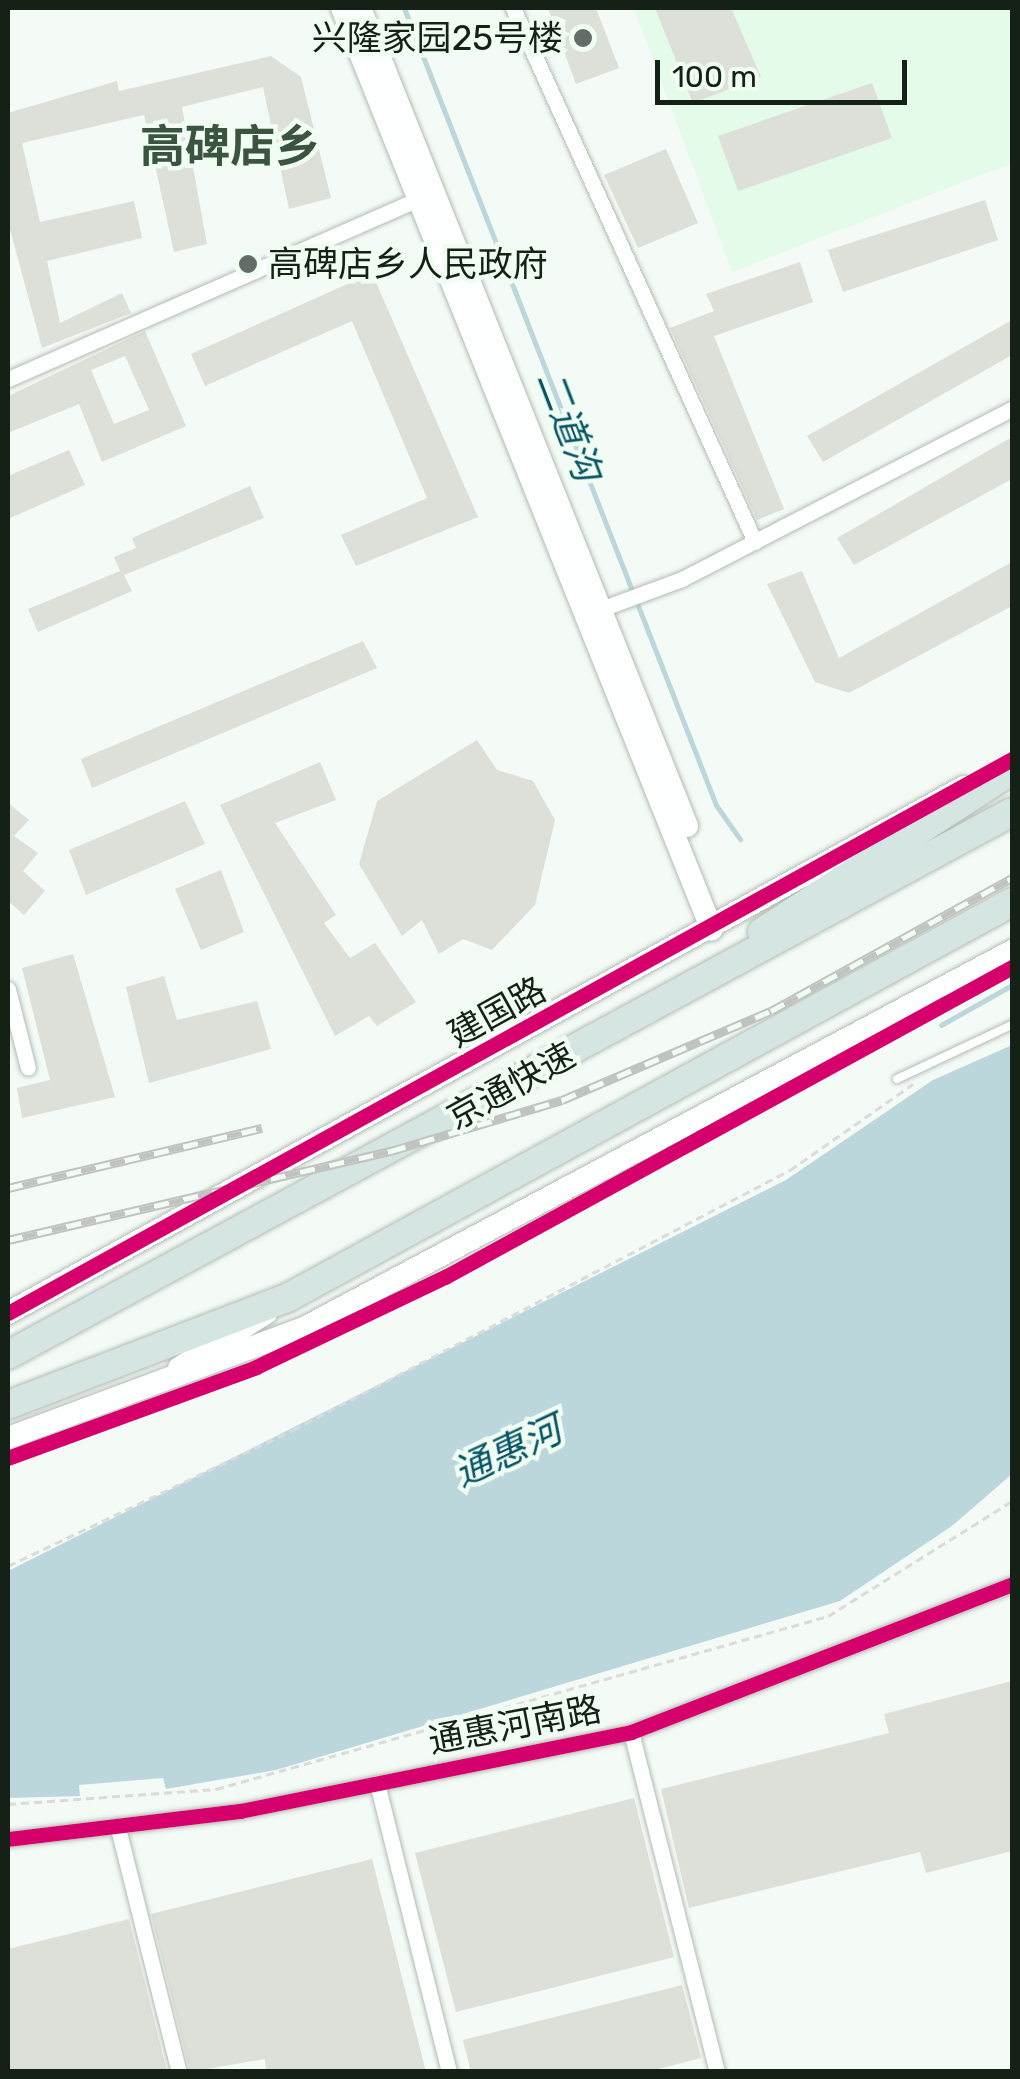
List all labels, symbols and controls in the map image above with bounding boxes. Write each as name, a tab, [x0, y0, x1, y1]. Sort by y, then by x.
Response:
place label: 兴隆家园25号楼	[312, 17, 563, 59]
marker: 兴隆家园25号楼	[572, 27, 594, 49]
scale bar	[660, 40, 912, 102]
text: 100 m	[672, 59, 757, 95]
district label: 高碑店乡	[140, 120, 320, 174]
place label: 高碑店乡人民政府	[268, 243, 548, 285]
marker: 高碑店乡人民政府	[237, 253, 259, 275]
water label: 二道沟	[526, 365, 610, 487]
street label: 建国路	[441, 968, 553, 1056]
street label: 京通快速	[440, 1034, 582, 1138]
water label: 通惠河	[447, 1407, 569, 1497]
street label: 通惠河南路	[425, 1688, 605, 1762]

